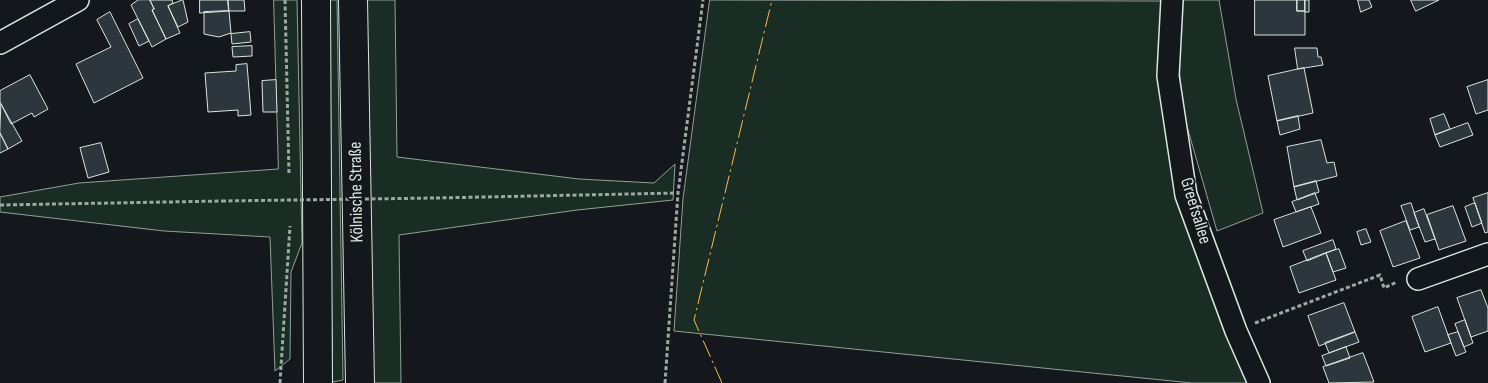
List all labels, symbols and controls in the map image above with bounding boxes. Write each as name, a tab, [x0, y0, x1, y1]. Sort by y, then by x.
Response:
street label: Kölnische Straße	[345, 141, 369, 243]
street label: Greefsallee	[1175, 175, 1215, 247]

